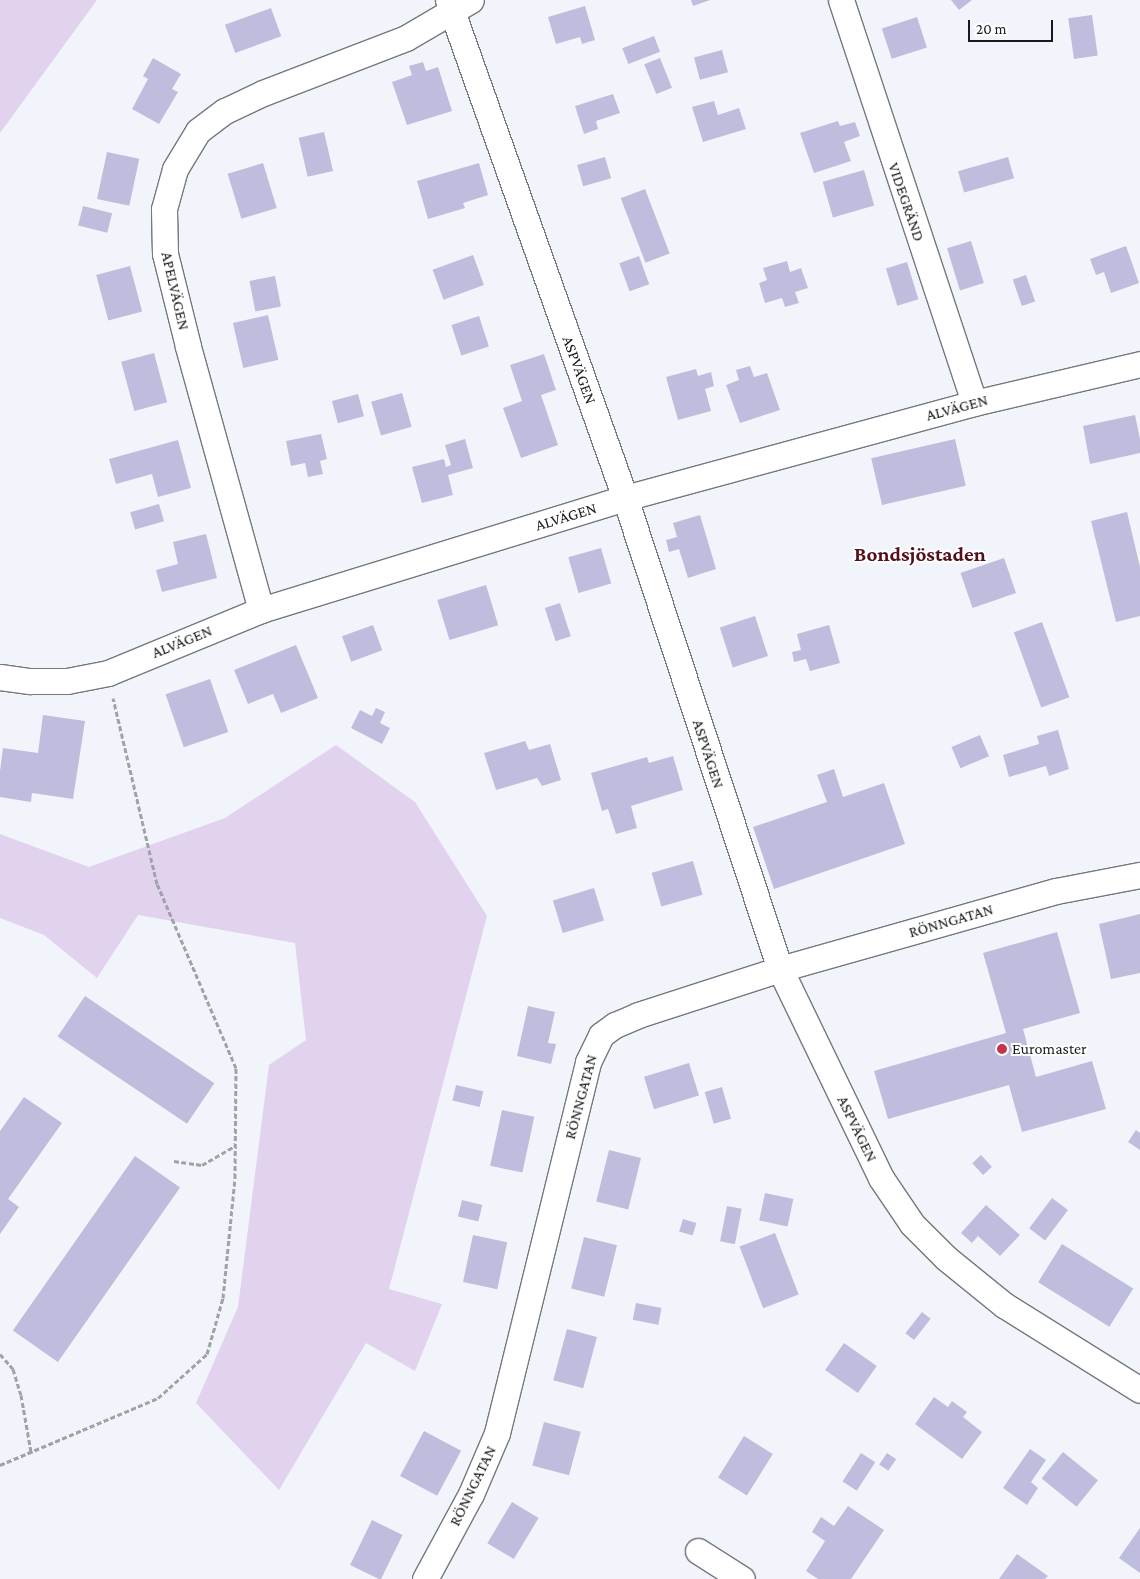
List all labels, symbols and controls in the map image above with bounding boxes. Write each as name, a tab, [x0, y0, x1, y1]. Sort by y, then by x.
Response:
scale bar	[970, 10, 1055, 42]
text: 20 m	[976, 21, 1007, 37]
street label: VIDEGRÄND	[884, 160, 928, 244]
street label: APELVÄGEN	[157, 250, 193, 332]
street label: ASPVÄGEN	[558, 333, 600, 407]
street label: ALVÄGEN	[924, 391, 990, 425]
street label: ALVÄGEN	[533, 499, 599, 535]
district label: Bondsjöstaden	[854, 541, 986, 567]
street label: ALVÄGEN	[149, 621, 215, 663]
street label: ASPVÄGEN	[688, 717, 728, 791]
street label: RÖNNGATAN	[907, 900, 995, 942]
place label: Euromaster	[1012, 1039, 1087, 1059]
marker: Euromaster	[996, 1043, 1008, 1055]
street label: RÖNNGATAN	[560, 1053, 602, 1141]
street label: ASPVÄGEN	[833, 1093, 881, 1165]
street label: RÖNNGATAN	[445, 1443, 501, 1529]

